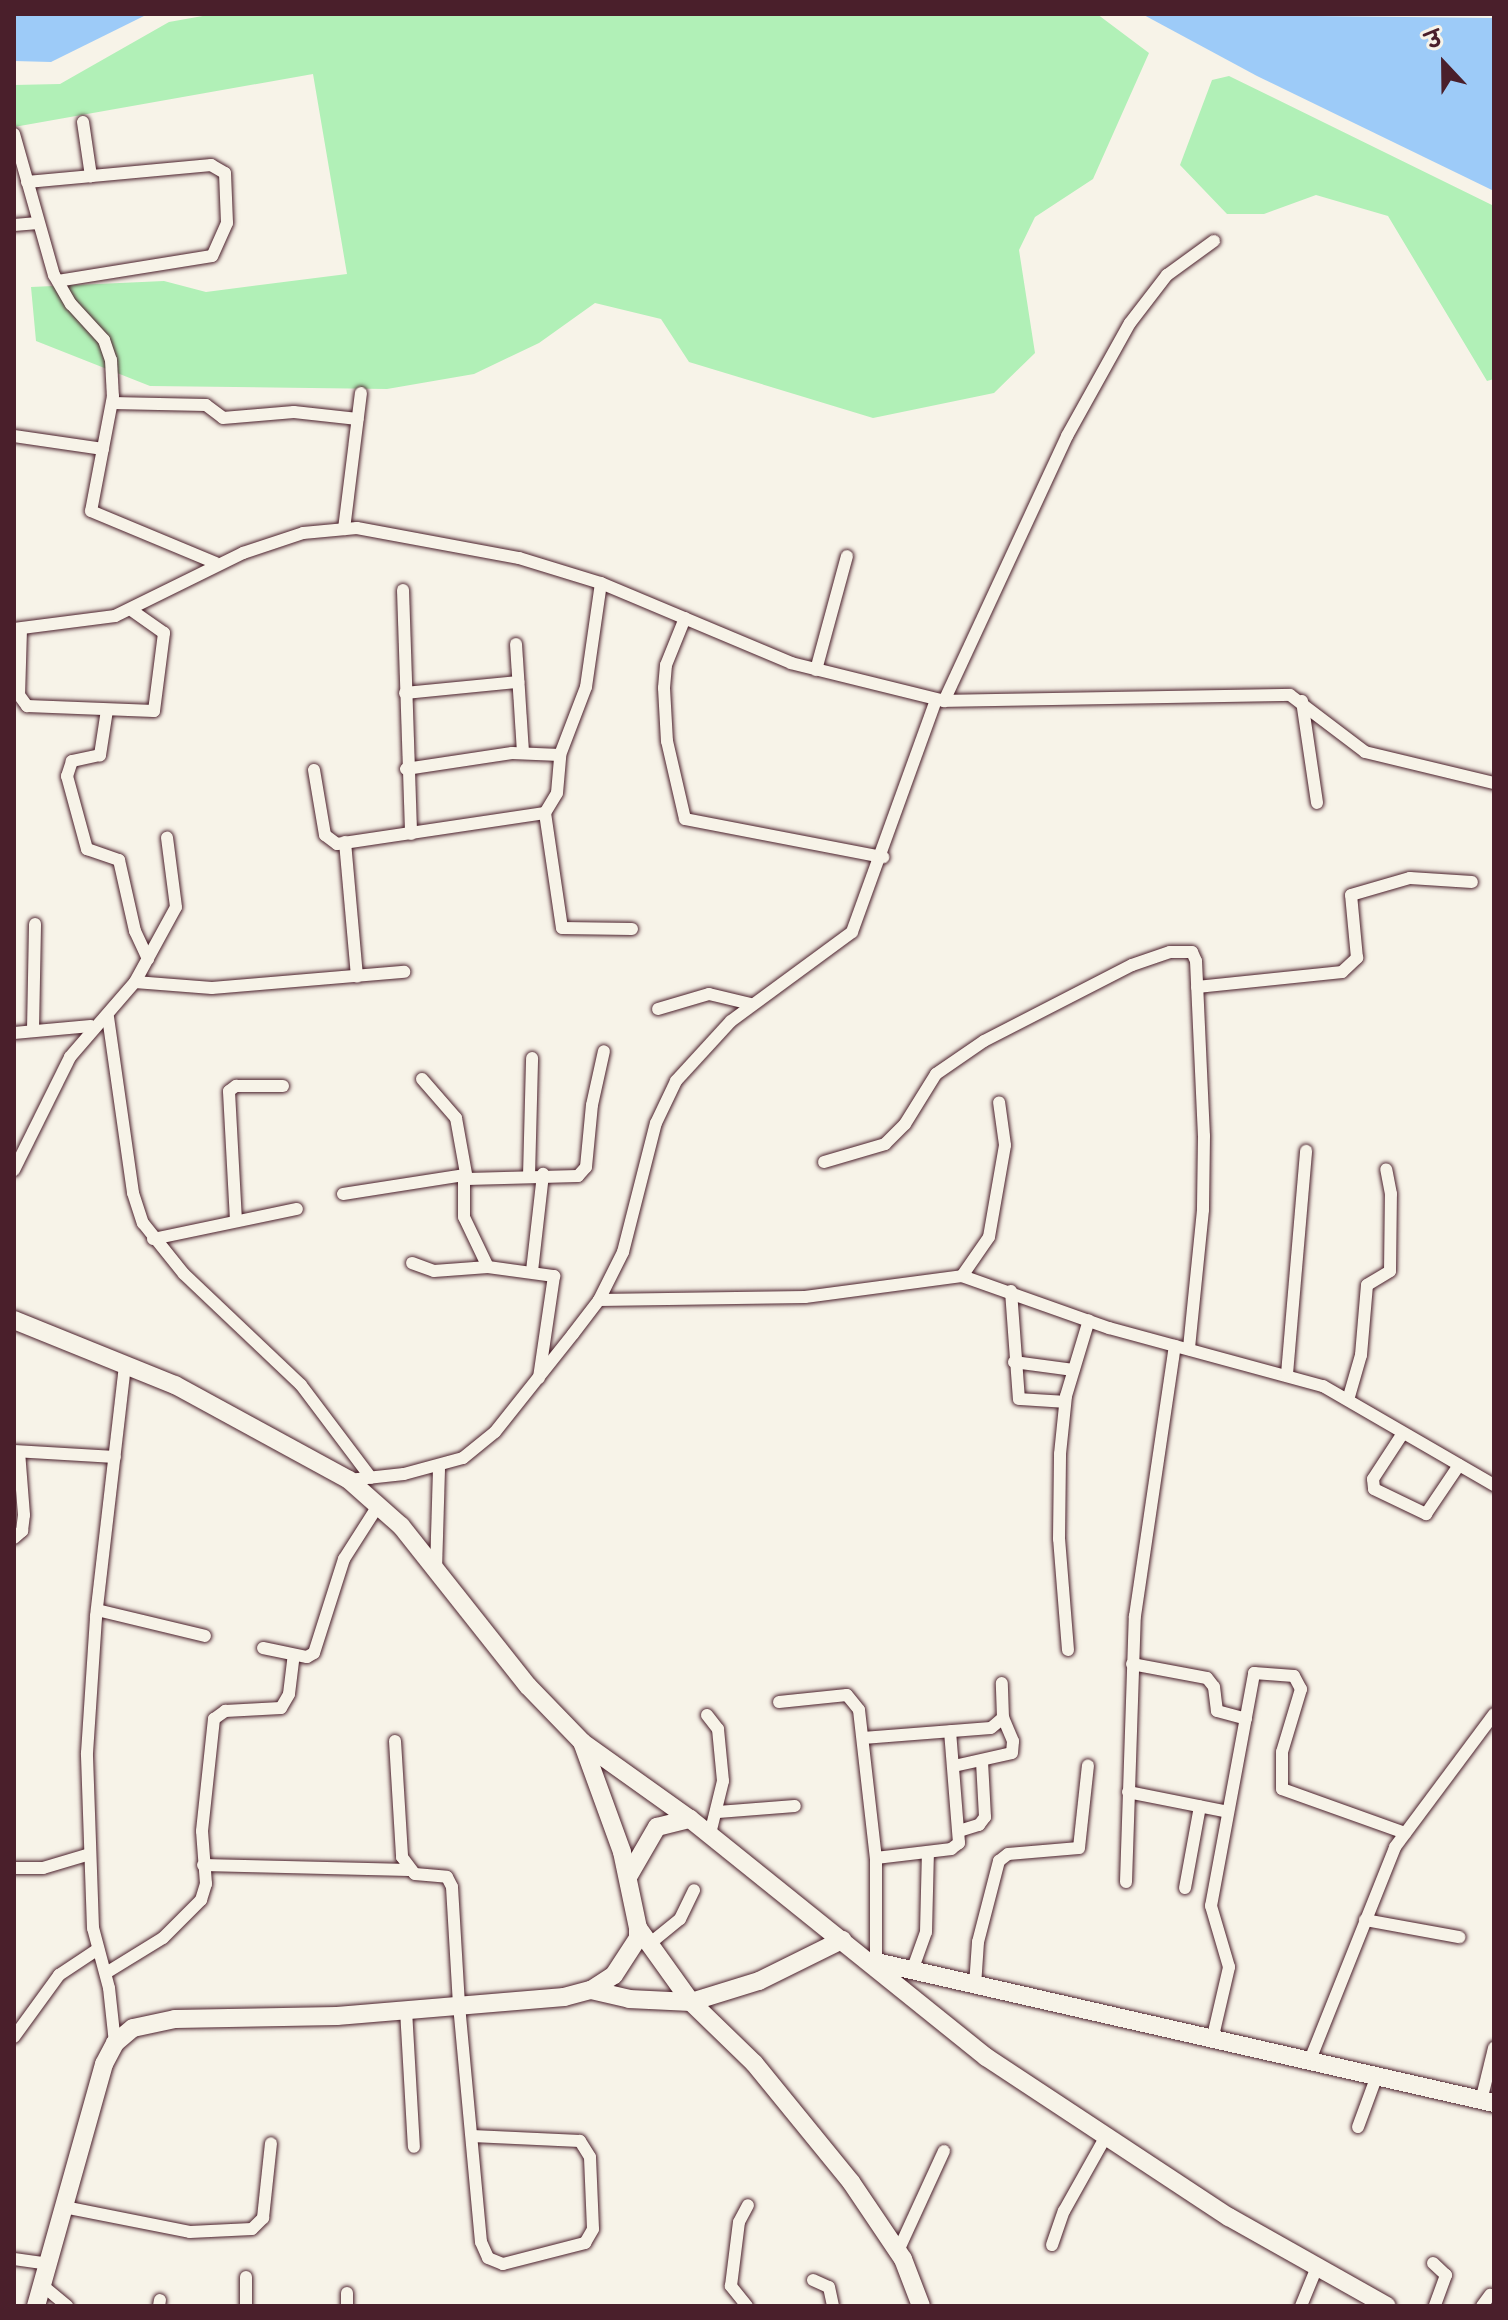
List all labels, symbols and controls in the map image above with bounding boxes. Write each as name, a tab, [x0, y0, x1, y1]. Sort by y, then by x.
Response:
north arrow	[1404, 24, 1484, 104]
text: उ	[1422, 24, 1448, 59]

